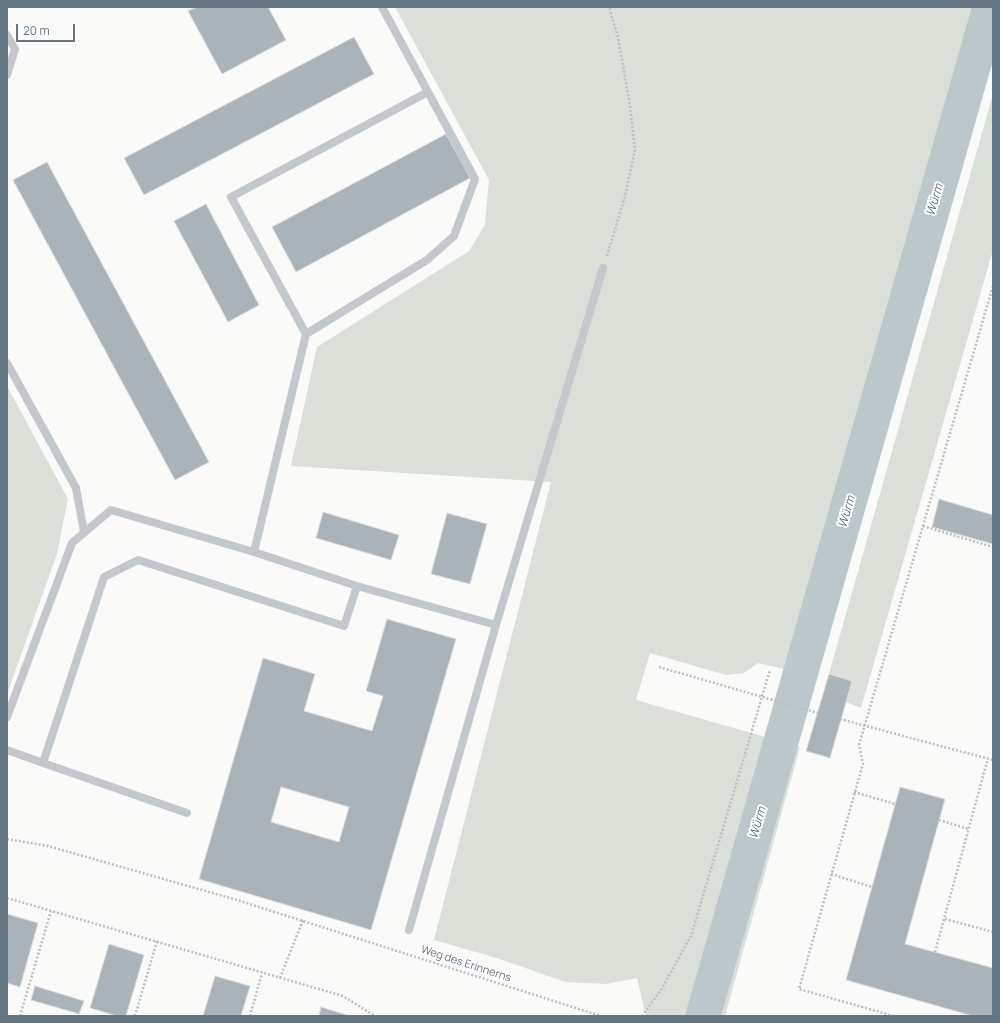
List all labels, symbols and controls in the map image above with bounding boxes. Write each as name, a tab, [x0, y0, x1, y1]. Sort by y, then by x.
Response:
scale bar	[18, 16, 77, 42]
text: 20 m	[23, 22, 50, 39]
water label: Würm	[924, 182, 946, 218]
water label: Würm	[836, 494, 858, 530]
water label: Würm	[747, 805, 769, 841]
street label: Weg des Erinnerns	[419, 943, 513, 985]

